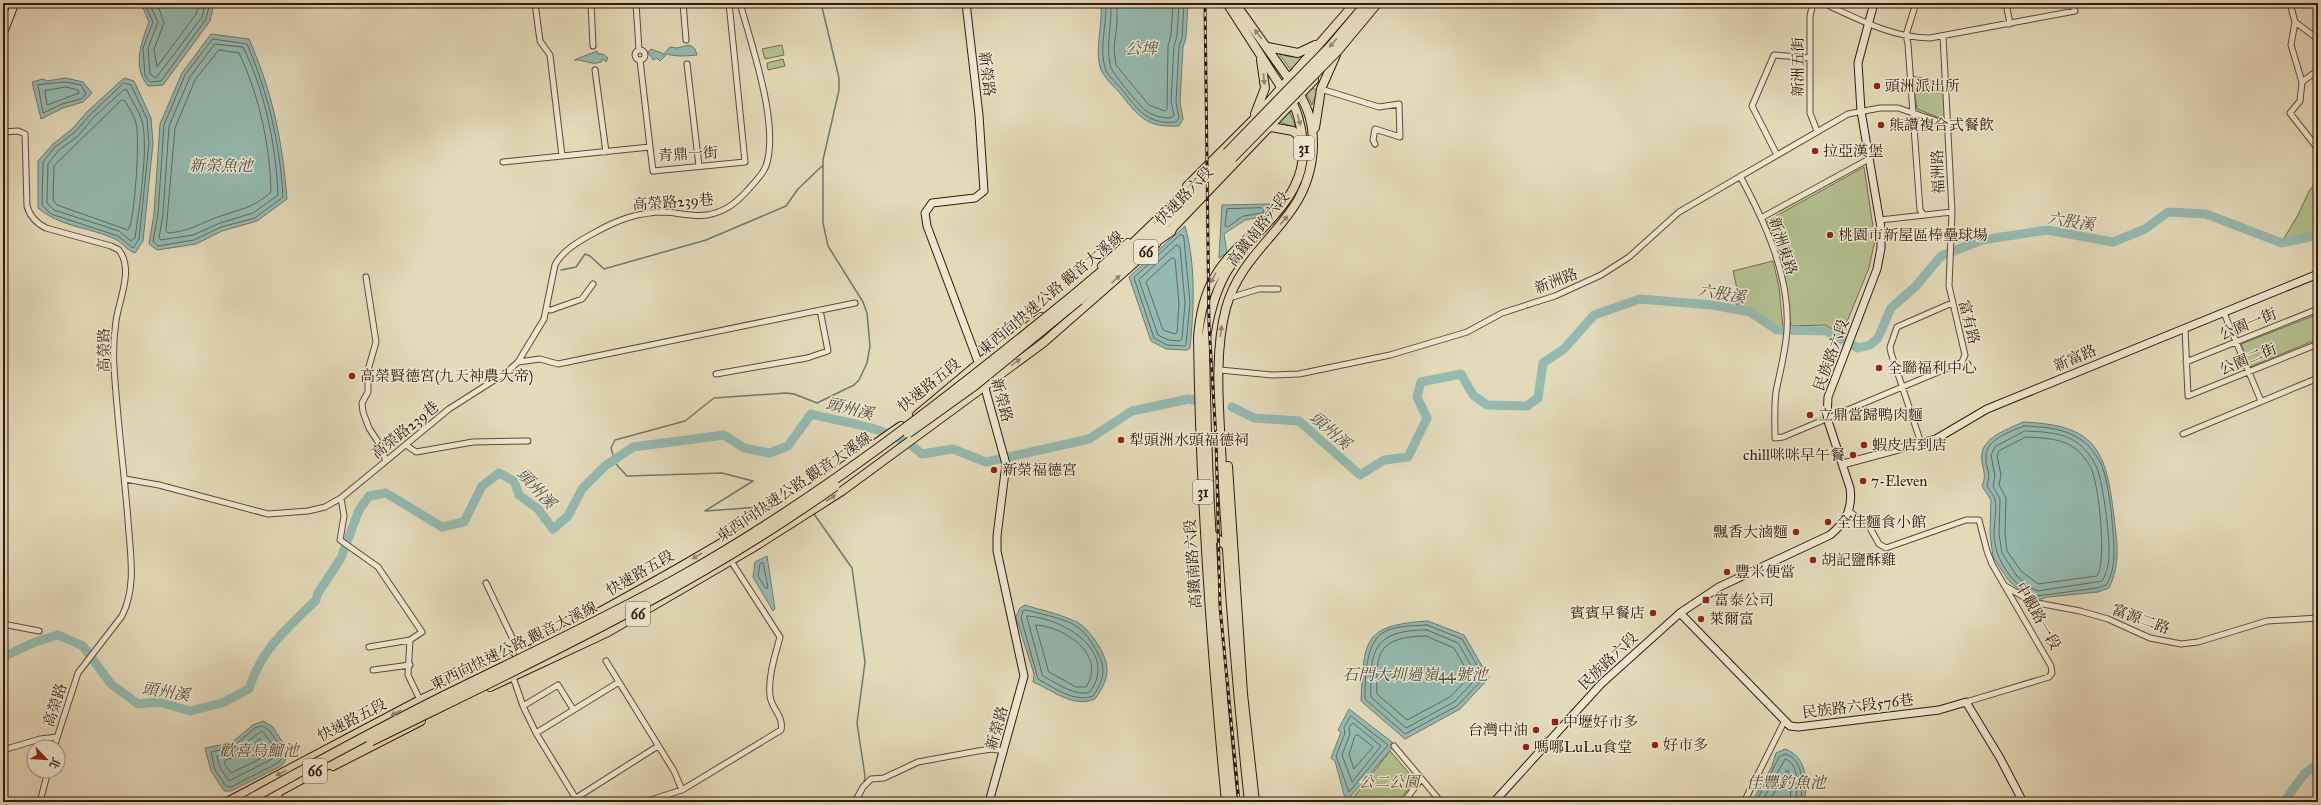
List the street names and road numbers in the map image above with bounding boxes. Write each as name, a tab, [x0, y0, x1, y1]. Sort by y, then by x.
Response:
street label: 新洲五街	[1789, 37, 1807, 97]
street label: 新榮路	[975, 51, 999, 97]
road number: 31	[1294, 136, 1314, 160]
street label: 青鼎一街	[658, 143, 718, 165]
street label: 福洲路	[1928, 149, 1948, 195]
street label: 快速路六段	[1151, 163, 1217, 229]
street label: 高鐵南路六段	[1223, 188, 1293, 270]
street label: 高榮路239巷	[632, 190, 714, 214]
street label: 新洲東路	[1765, 215, 1801, 277]
street label: 東西向快速公路 觀音大溪線	[975, 227, 1127, 359]
road number: 66	[1134, 240, 1158, 264]
street label: 新洲路	[1532, 265, 1580, 297]
street label: 富有路	[1955, 298, 1983, 346]
street label: 公園一街	[2217, 304, 2279, 344]
street label: 民族路六段	[1810, 317, 1852, 393]
street label: 高榮路	[95, 327, 113, 373]
street label: 公園二街	[2217, 339, 2279, 379]
street label: 新富路	[2051, 341, 2099, 375]
street label: 快速路五段	[894, 354, 964, 416]
street label: 新榮路	[987, 376, 1017, 424]
street label: 高榮路239巷	[368, 397, 442, 463]
street label: 東西向快速公路 觀音大溪線	[713, 428, 875, 546]
road number: 31	[1193, 480, 1213, 504]
street label: 高鐵南路六段	[1181, 518, 1205, 610]
street label: 快速路五段	[603, 546, 677, 600]
street label: 中觀路一段	[2011, 579, 2065, 653]
street label: 東西向快速公路 觀音大溪線	[428, 598, 600, 694]
street label: 富源二路	[2110, 600, 2172, 638]
road number: 66	[626, 602, 650, 626]
street label: 民族路六段	[1575, 628, 1641, 694]
street label: 高榮路	[39, 681, 71, 729]
street label: 民族路六段576巷	[1801, 690, 1915, 722]
street label: 快速路五段	[314, 695, 390, 745]
street label: 新榮路	[982, 704, 1012, 752]
road number: 66	[303, 759, 327, 783]

